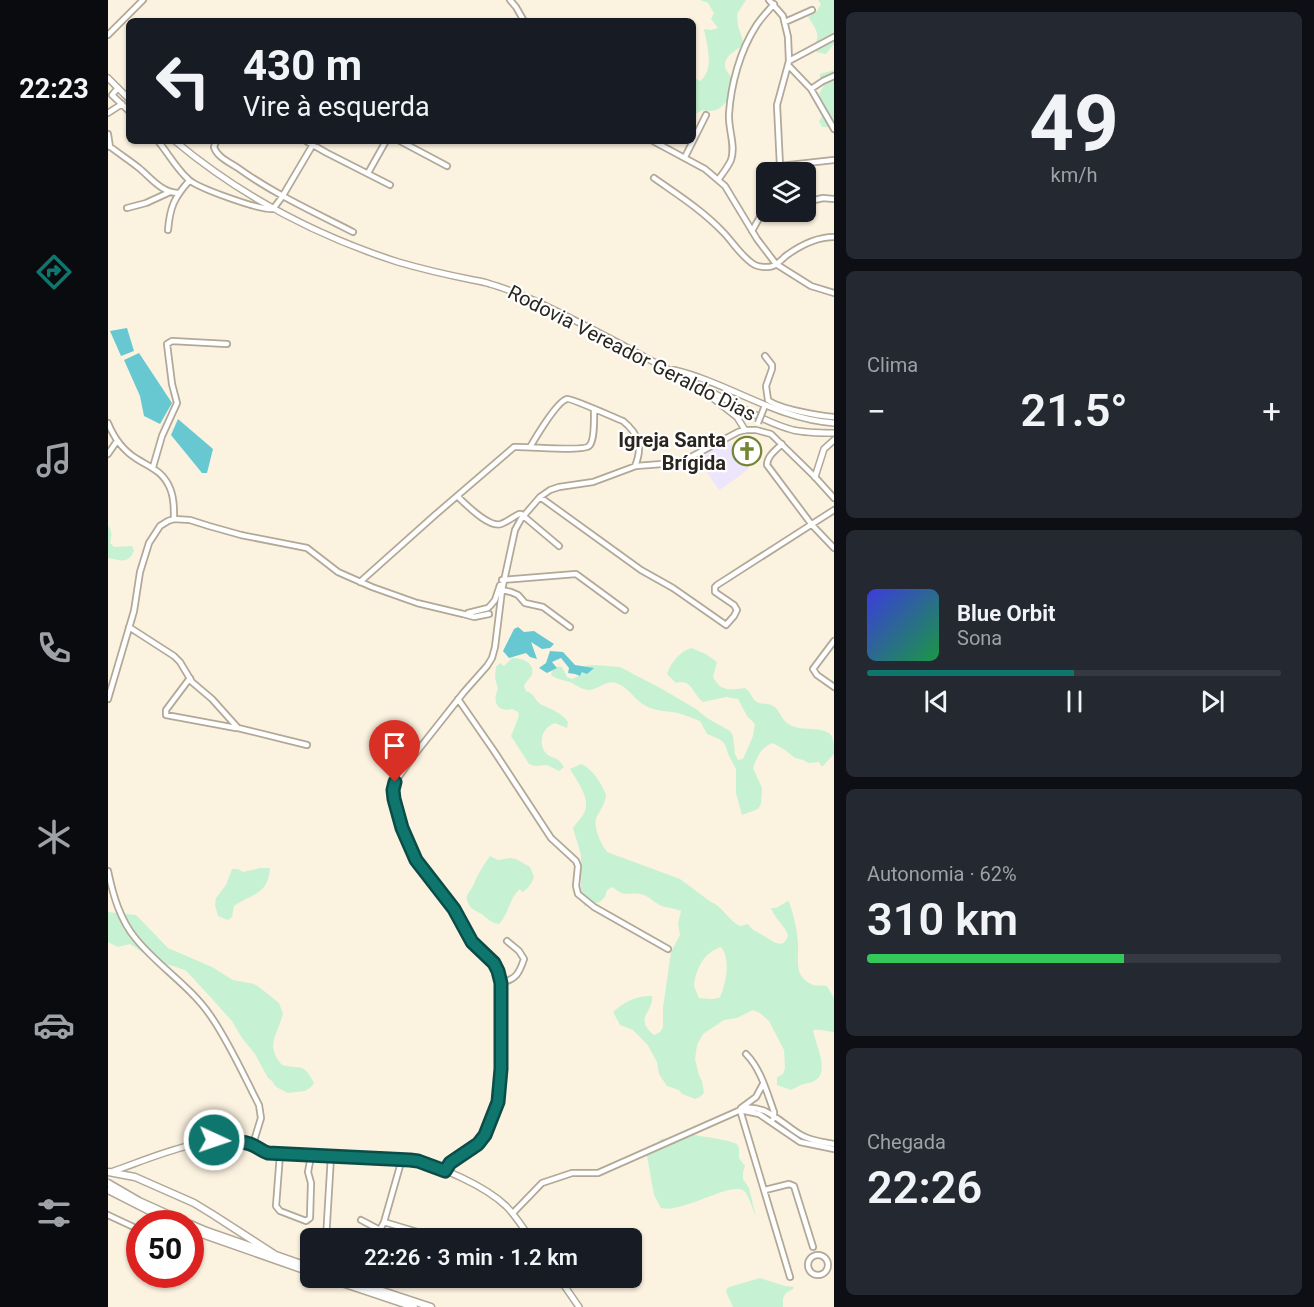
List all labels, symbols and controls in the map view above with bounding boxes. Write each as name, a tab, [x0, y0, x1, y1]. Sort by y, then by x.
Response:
text: 430 m	[243, 41, 362, 90]
icon: left	[144, 42, 222, 120]
text: 22:23	[19, 73, 89, 105]
text: 49	[1029, 78, 1119, 169]
text: Vire à esquerda	[243, 91, 430, 123]
map controls	[756, 162, 816, 222]
button: layers	[756, 162, 816, 222]
text: km/h	[1051, 163, 1097, 187]
icon: directions	[33, 251, 75, 293]
street label: Rodovia Vereador Geraldo Dias	[504, 280, 760, 426]
text: Clima	[867, 353, 918, 377]
text: 21.5°	[1020, 384, 1128, 437]
text: −	[867, 392, 886, 431]
text: +	[1262, 392, 1281, 431]
place label: Igreja Santa Brígida	[618, 428, 726, 475]
church icon: Igreja Santa Brígida	[731, 435, 763, 467]
icon: music	[33, 439, 75, 481]
text: Blue Orbit	[957, 601, 1055, 626]
text: Sona	[957, 626, 1002, 650]
icon: phone	[33, 627, 75, 669]
icon: previous	[920, 685, 953, 718]
icon: pause	[1058, 685, 1091, 718]
icon: next	[1196, 685, 1229, 718]
pin	[369, 720, 420, 782]
icon: arrive	[378, 729, 411, 762]
icon: climate	[33, 816, 75, 858]
text: Autonomia · 62%	[867, 862, 1017, 886]
text: 310 km	[867, 893, 1018, 946]
icon: car	[33, 1004, 75, 1046]
position arrow	[182, 1108, 246, 1172]
text: Chegada	[867, 1130, 946, 1154]
text: 22:26	[867, 1161, 982, 1214]
icon: filters	[33, 1192, 75, 1234]
speed limit sign: 50	[126, 1210, 204, 1288]
text: 22:26 · 3 min · 1.2 km	[364, 1245, 578, 1270]

